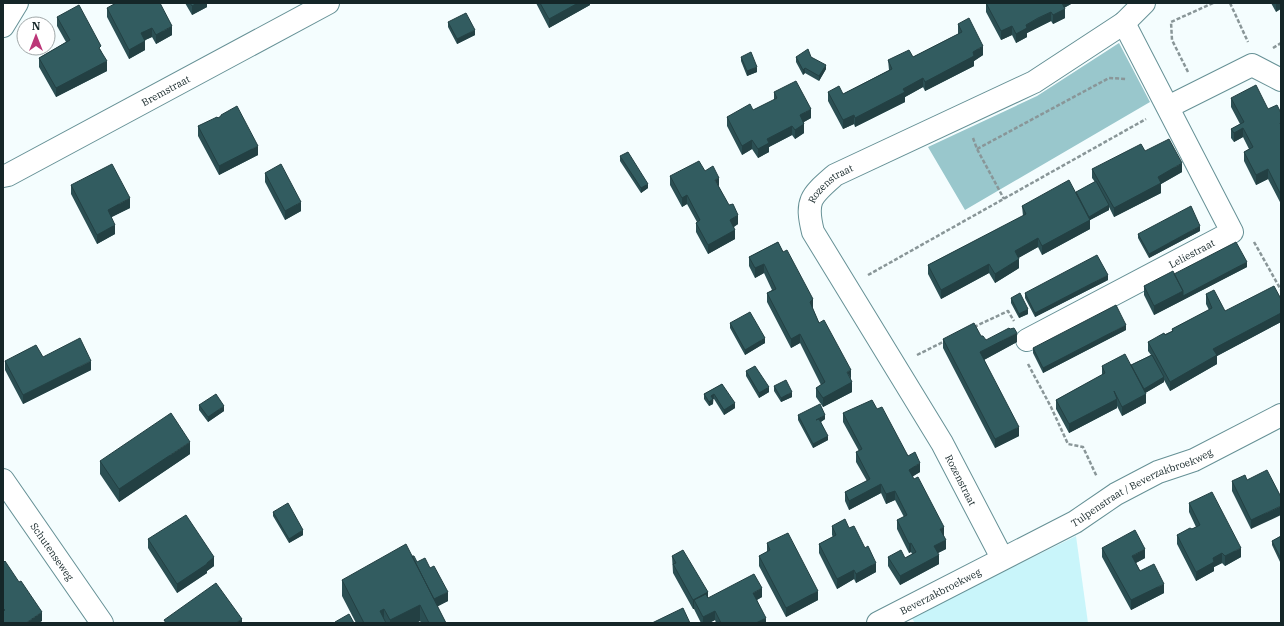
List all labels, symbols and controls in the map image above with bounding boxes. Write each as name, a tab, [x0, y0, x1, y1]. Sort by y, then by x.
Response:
north arrow	[16, 16, 56, 56]
text: N	[32, 19, 41, 33]
street label: Bremstraat	[139, 72, 193, 109]
street label: Rozenstraat	[805, 161, 856, 205]
street label: Leliestraat	[1167, 236, 1217, 271]
street label: Tulpenstraat / Beverzakbroekweg	[1069, 445, 1215, 530]
street label: Rozenstraat	[942, 452, 979, 509]
street label: Schutenseweg	[28, 520, 77, 584]
street label: Beverzakbroekweg	[898, 565, 984, 618]

